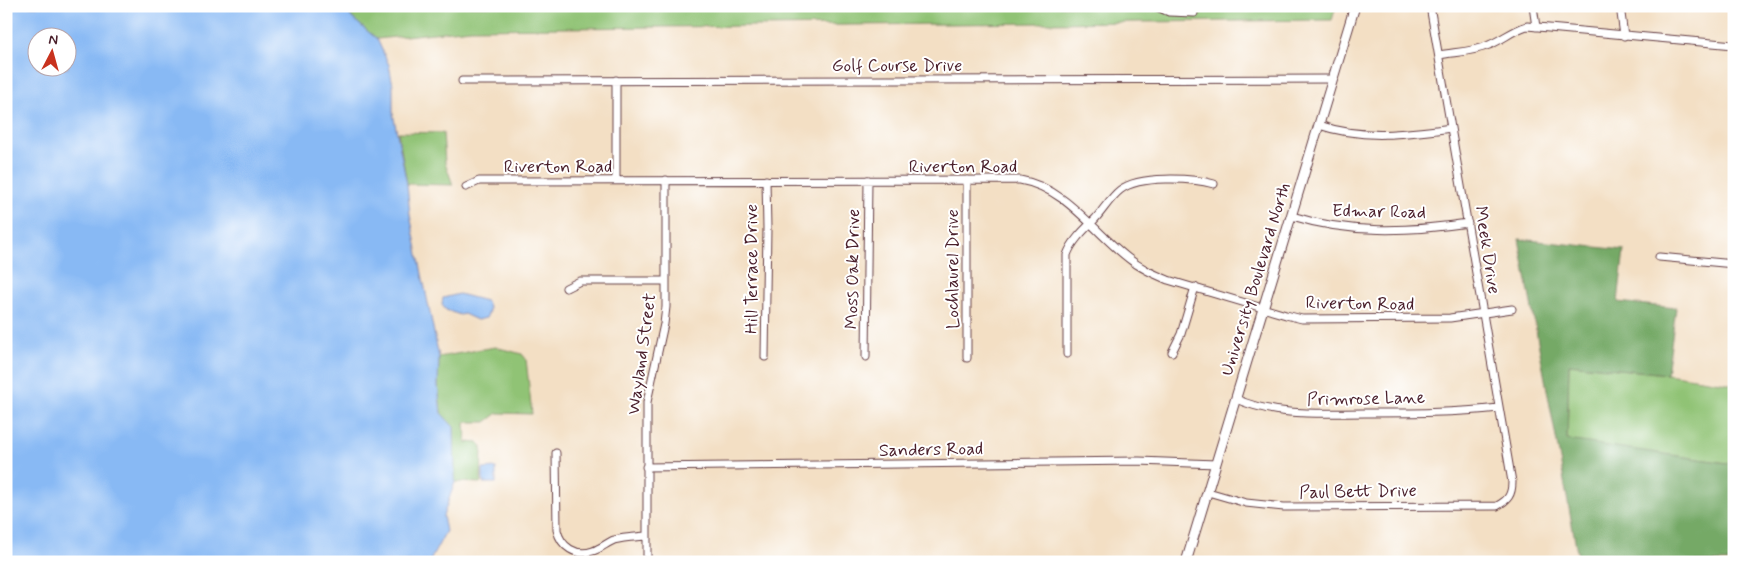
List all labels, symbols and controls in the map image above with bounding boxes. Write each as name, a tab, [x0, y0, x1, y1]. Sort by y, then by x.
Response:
north arrow	[28, 28, 78, 78]
text: N	[48, 31, 59, 50]
street label: Golf Course Drive	[832, 54, 962, 78]
street label: Riverton Road	[504, 155, 612, 179]
street label: Riverton Road	[909, 155, 1017, 179]
street label: University Boulevard North	[1215, 180, 1297, 379]
street label: Edmar Road	[1332, 199, 1426, 225]
street label: Hill Terrace Drive	[740, 204, 764, 334]
street label: Meek Drive	[1468, 204, 1506, 296]
street label: Moss Oak Drive	[840, 209, 866, 330]
street label: Lochlaurel Drive	[941, 209, 965, 329]
street label: Riverton Road	[1305, 291, 1414, 317]
street label: Wayland Street	[622, 292, 662, 416]
street label: Primrose Lane	[1307, 386, 1425, 412]
street label: Sanders Road	[879, 437, 983, 463]
street label: Paul Bett Drive	[1299, 479, 1417, 505]

